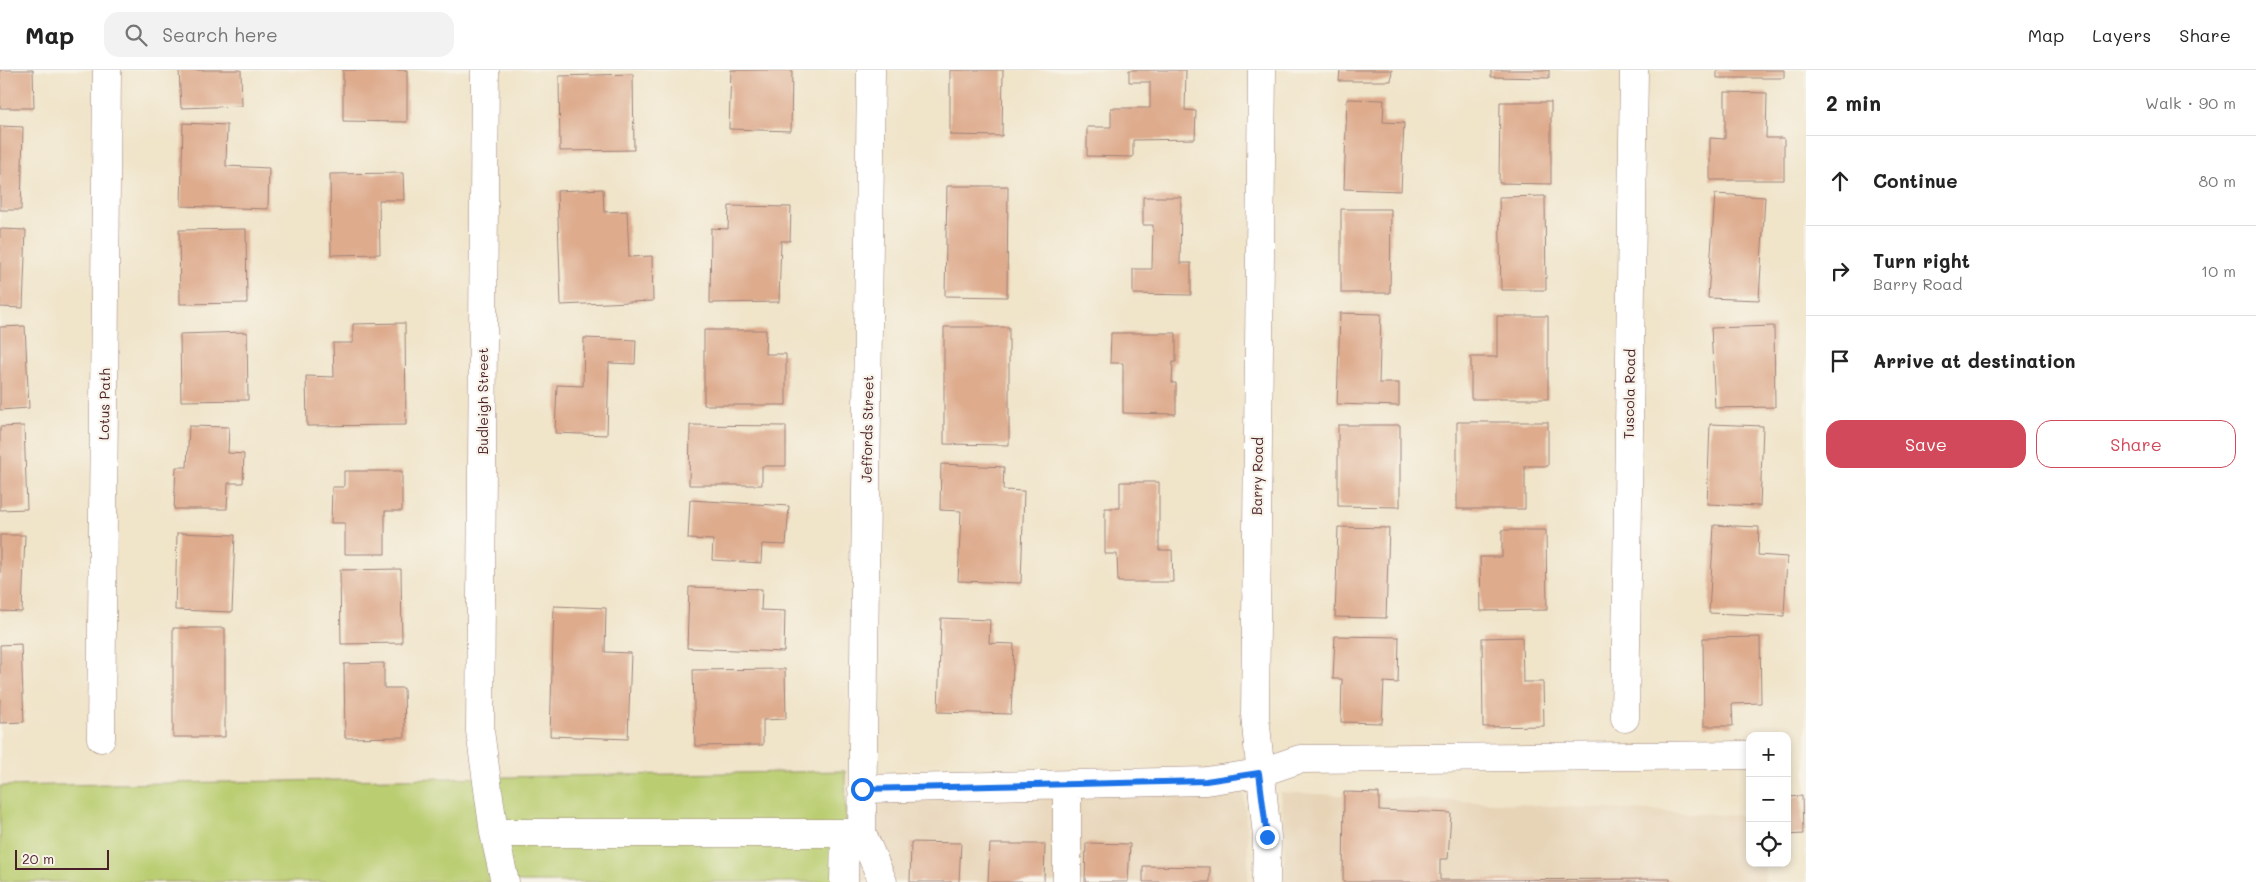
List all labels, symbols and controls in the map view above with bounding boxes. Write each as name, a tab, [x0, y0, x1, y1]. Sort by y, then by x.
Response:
search box	[104, 12, 454, 57]
text: Map	[25, 19, 74, 50]
icon: search	[122, 21, 150, 49]
text: Search here	[162, 22, 278, 47]
text: Map	[2028, 23, 2064, 47]
text: Layers	[2092, 23, 2151, 47]
text: Share	[2179, 23, 2231, 47]
text: 2 min	[1826, 89, 1881, 116]
text: Walk · 90 m	[2145, 92, 2236, 113]
icon: ahead	[1826, 167, 1854, 195]
text: Continue	[1873, 168, 1958, 193]
text: 80 m	[2199, 170, 2236, 191]
text: Turn right	[1873, 248, 1970, 273]
icon: right	[1826, 257, 1854, 285]
text: 10 m	[2201, 260, 2236, 281]
text: Barry Road	[1873, 273, 1962, 294]
icon: arrive	[1826, 347, 1854, 375]
street label: Budleigh Street	[473, 348, 492, 454]
text: Arrive at destination	[1873, 348, 2076, 373]
street label: Tuscola Road	[1619, 349, 1639, 439]
street label: Lotus Path	[94, 368, 114, 440]
street label: Jeffords Street	[857, 375, 877, 483]
button: Save	[1826, 420, 2026, 468]
button: Share	[2036, 420, 2236, 468]
street label: Barry Road	[1247, 437, 1267, 515]
map controls	[1746, 732, 1791, 867]
button: +	[1746, 732, 1791, 777]
button: −	[1746, 777, 1791, 822]
route start	[851, 778, 874, 801]
button: locate	[1746, 822, 1791, 867]
route end	[1256, 826, 1279, 849]
scale bar	[15, 847, 109, 870]
text: 20 m	[22, 849, 54, 868]

